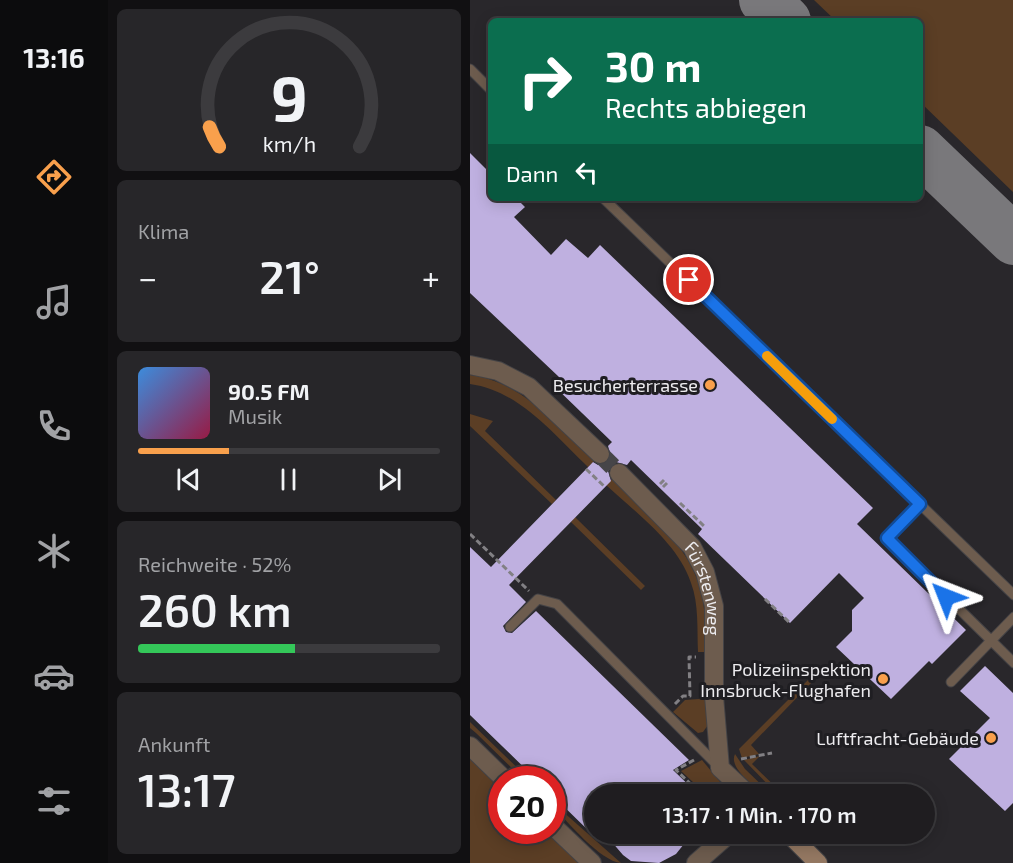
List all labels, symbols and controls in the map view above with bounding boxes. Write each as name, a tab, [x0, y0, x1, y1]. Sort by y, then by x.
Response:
text: 30 m	[605, 40, 701, 90]
text: 13:16	[23, 41, 85, 73]
icon: right	[506, 42, 584, 120]
text: 9	[271, 59, 307, 134]
text: Rechts abbiegen	[605, 91, 807, 123]
text: km/h	[262, 131, 316, 156]
icon: directions	[33, 156, 75, 198]
icon: left	[570, 156, 603, 189]
text: Dann	[506, 160, 558, 186]
text: Klima	[138, 219, 189, 243]
text: 21°	[259, 249, 320, 303]
pin	[663, 254, 714, 305]
text: −	[138, 257, 157, 297]
text: +	[422, 257, 440, 297]
icon: arrive	[672, 263, 705, 296]
icon: music	[33, 281, 75, 323]
place label: Besucherterrasse	[553, 374, 698, 396]
text: 90.5 FM	[228, 378, 310, 404]
marker: Besucherterrasse	[703, 378, 717, 392]
text: Musik	[228, 404, 282, 428]
icon: phone	[33, 405, 75, 447]
icon: previous	[172, 463, 205, 496]
icon: pause	[272, 463, 305, 496]
icon: next	[373, 463, 406, 496]
icon: climate	[33, 530, 75, 572]
street label: Fürstenweg	[681, 536, 725, 635]
text: Reichweite · 52%	[138, 552, 291, 576]
position arrow	[914, 565, 978, 629]
text: 260 km	[138, 582, 291, 636]
icon: car	[33, 655, 75, 697]
place label: Polizeiinspektion Innsbruck-Flughafen	[700, 658, 871, 701]
marker: Polizeiinspektion Innsbruck-Flughafen	[876, 672, 890, 686]
place label: Luftfracht-Gebäude	[816, 727, 979, 749]
marker: Luftfracht-Gebäude	[984, 731, 998, 745]
text: Ankunft	[138, 732, 210, 756]
text: 13:17	[138, 762, 236, 816]
speed limit sign: 20	[488, 766, 566, 844]
icon: filters	[33, 780, 75, 822]
text: 13:17 · 1 Min. · 170 m	[663, 801, 857, 827]

